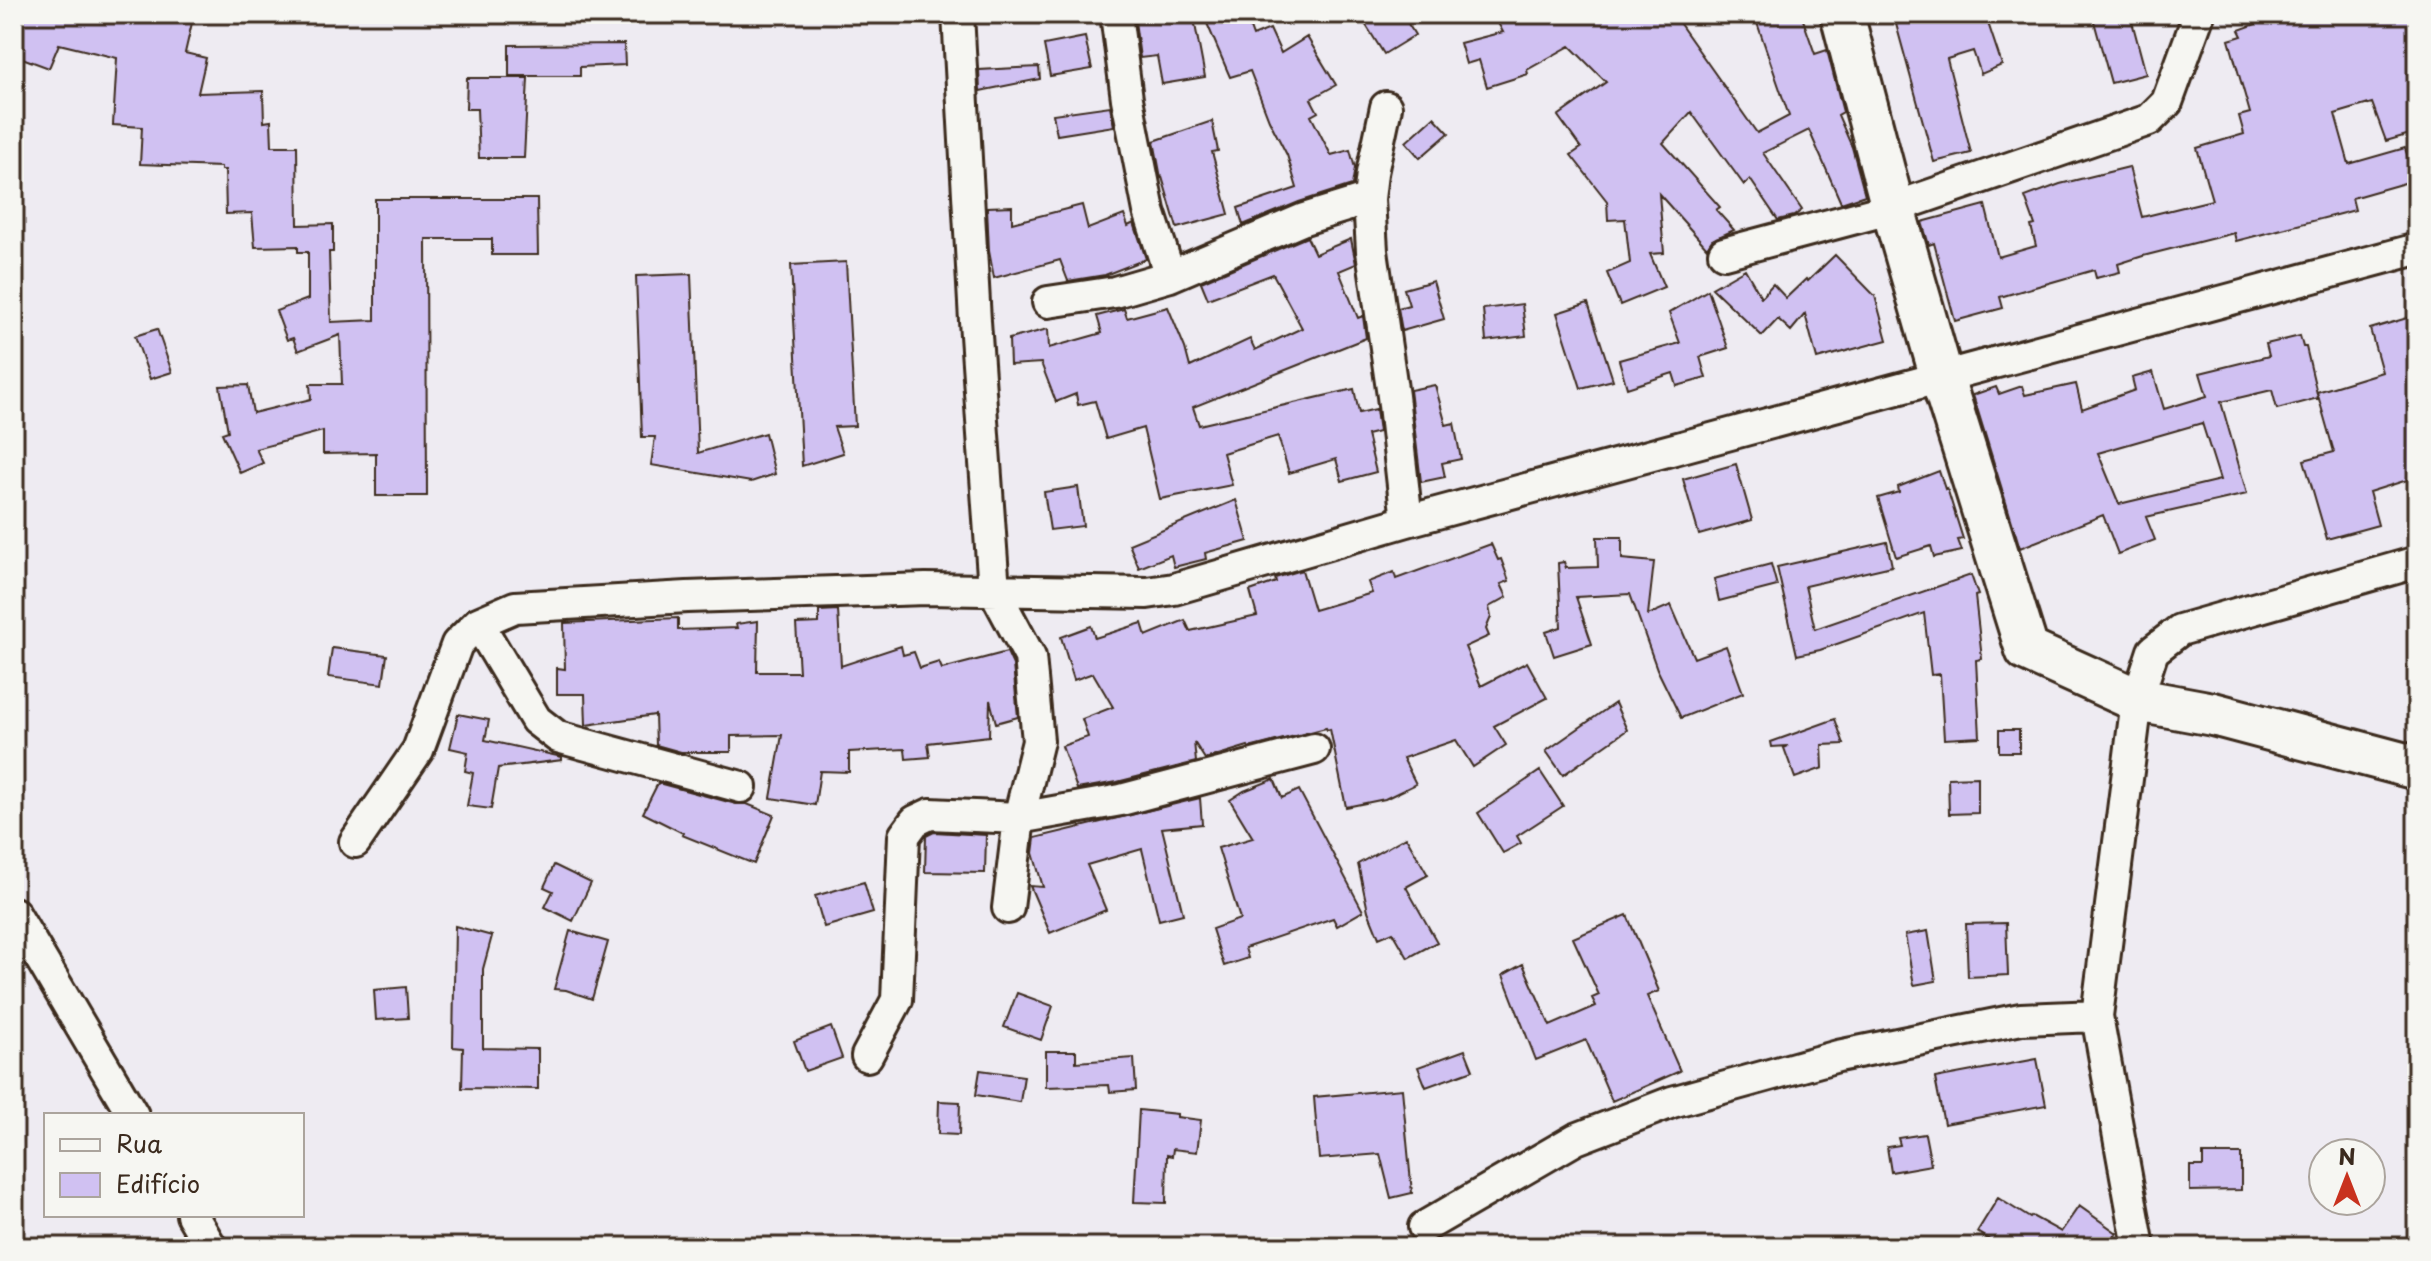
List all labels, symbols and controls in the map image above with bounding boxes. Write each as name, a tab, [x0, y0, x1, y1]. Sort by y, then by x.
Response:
legend	[44, 1113, 304, 1217]
text: Rua	[116, 1125, 162, 1161]
north arrow	[2307, 1137, 2387, 1217]
text: N	[2338, 1139, 2356, 1172]
text: Edifício	[116, 1165, 200, 1201]

